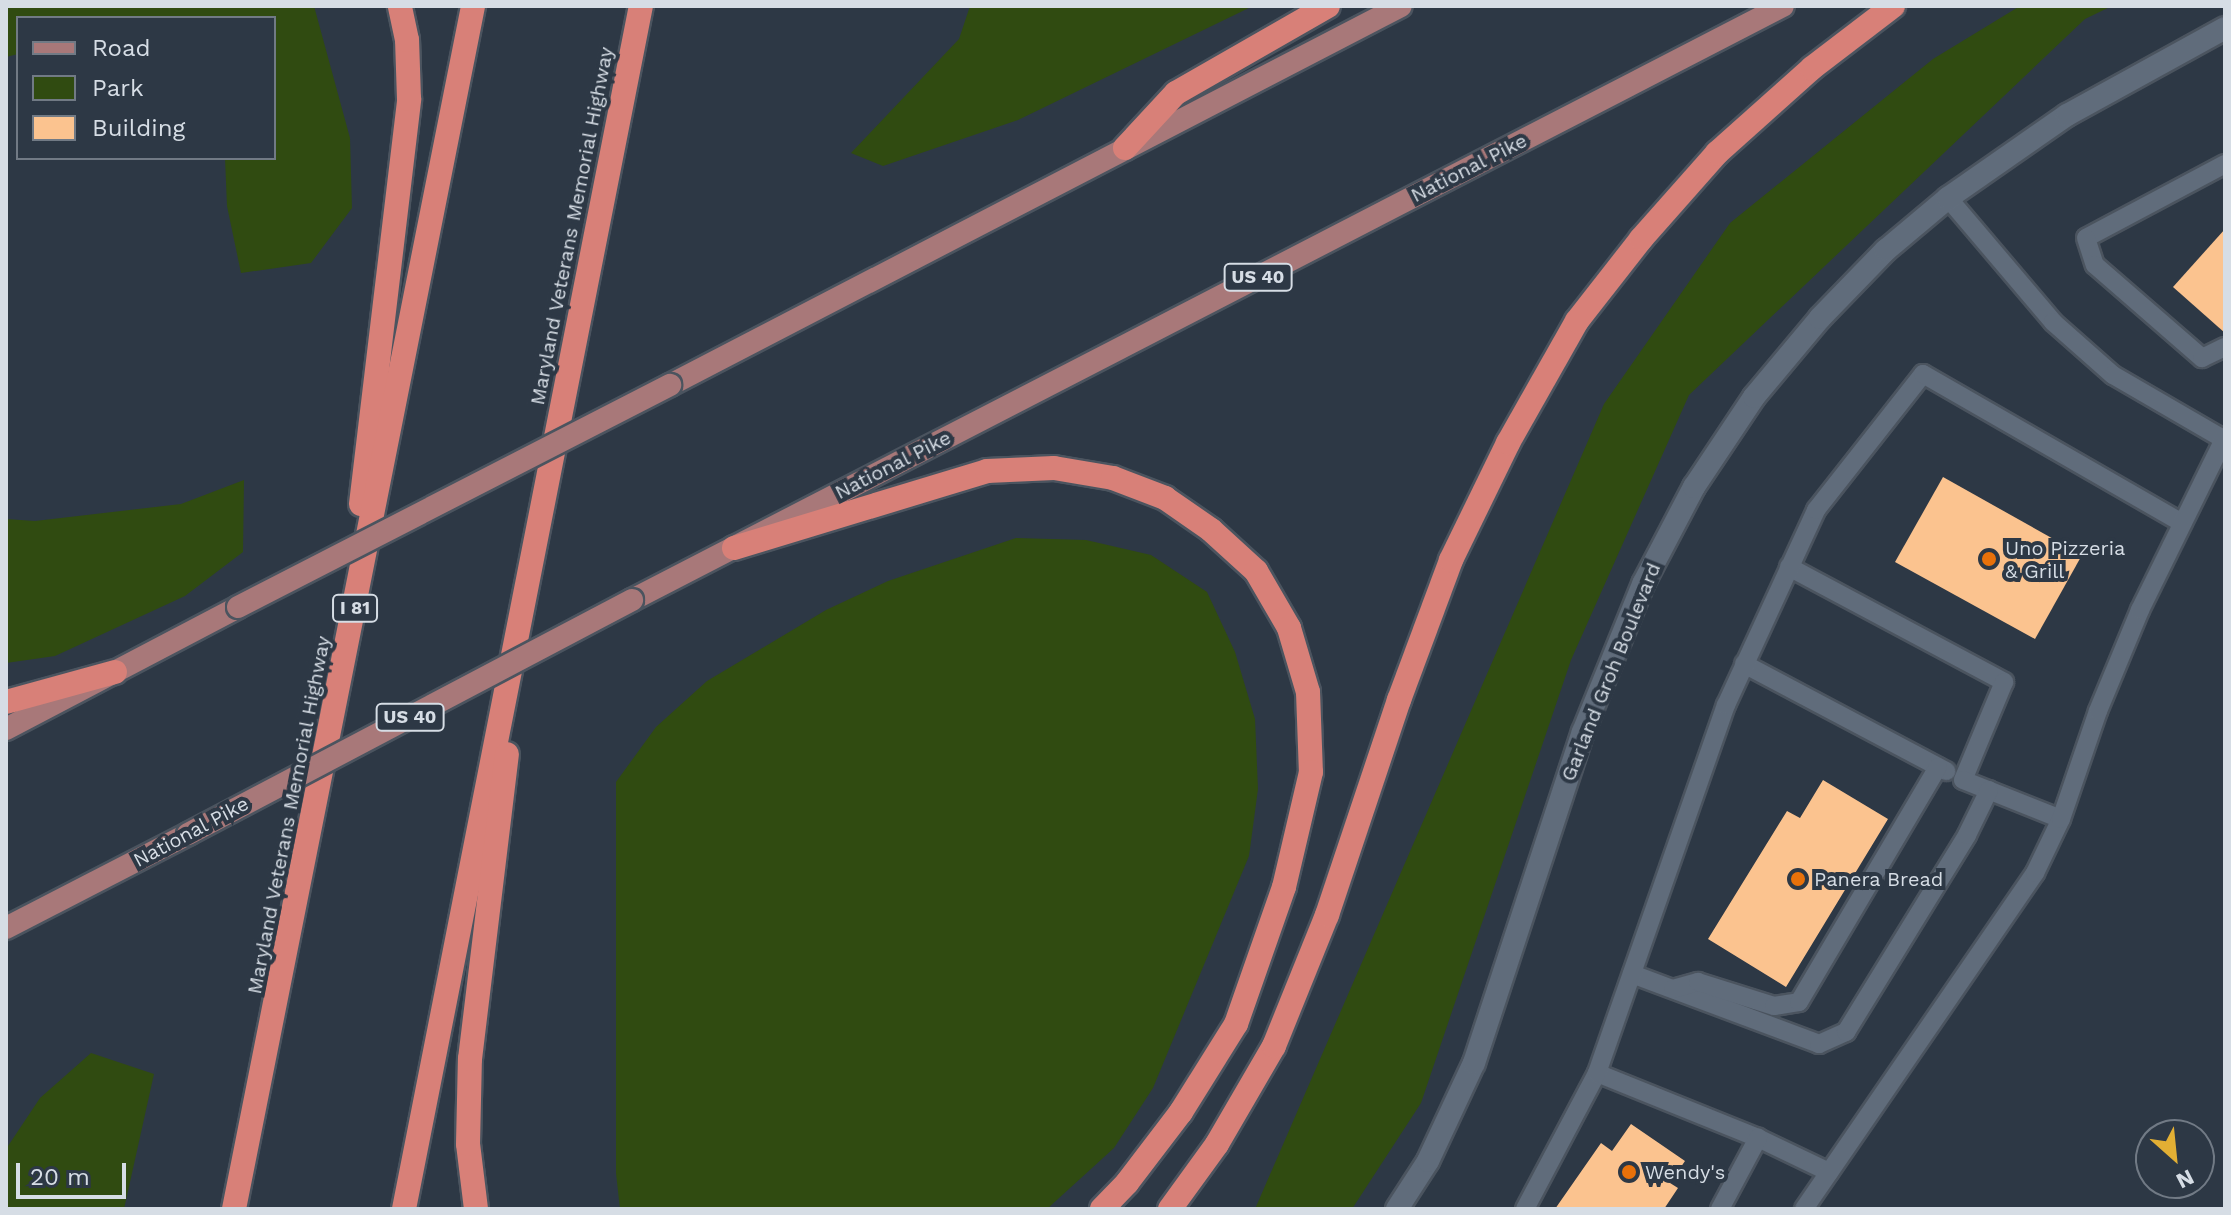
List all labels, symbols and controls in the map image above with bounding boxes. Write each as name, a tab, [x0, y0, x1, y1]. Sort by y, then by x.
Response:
legend	[16, 16, 276, 160]
text: Road	[92, 34, 151, 62]
street label: Maryland Veterans Memorial Highway	[525, 44, 619, 408]
text: Park	[92, 74, 144, 102]
text: Building	[92, 114, 185, 142]
street label: National Pike	[1407, 128, 1531, 208]
road number: US 40	[1222, 263, 1294, 291]
street label: National Pike	[831, 425, 955, 505]
place label: Uno Pizzeria & Grill	[2005, 536, 2125, 583]
marker: Uno Pizzeria & Grill	[1980, 550, 1998, 568]
street label: Garland Groh Boulevard	[1556, 559, 1666, 785]
road number: I 81	[331, 594, 379, 622]
street label: Maryland Veterans Memorial Highway	[242, 633, 336, 997]
road number: US 40	[374, 703, 446, 731]
street label: National Pike	[129, 791, 253, 873]
place label: Panera Bread	[1814, 867, 1944, 891]
marker: Panera Bread	[1789, 870, 1807, 888]
north arrow	[2135, 1119, 2215, 1199]
scale bar	[20, 1147, 130, 1197]
place label: Wendy's	[1645, 1160, 1725, 1184]
text: 20 m	[30, 1163, 90, 1191]
marker: Wendy's	[1620, 1163, 1638, 1181]
text: N	[2172, 1164, 2198, 1194]

